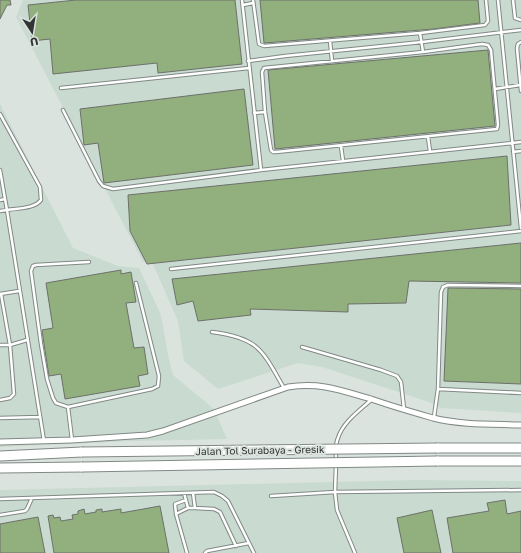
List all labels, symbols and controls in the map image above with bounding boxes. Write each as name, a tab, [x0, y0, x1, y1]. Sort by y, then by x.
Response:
north arrow	[12, 12, 52, 52]
text: U	[29, 35, 39, 49]
street label: Jalan Tol Surabaya - Gresik	[195, 443, 325, 457]

